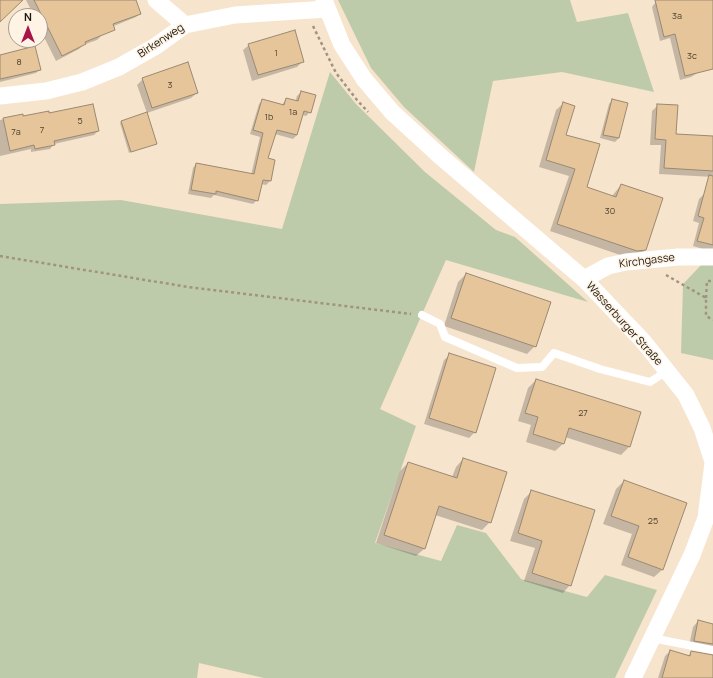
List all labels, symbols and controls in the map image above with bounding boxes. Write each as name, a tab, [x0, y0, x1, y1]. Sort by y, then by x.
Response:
north arrow	[8, 8, 48, 48]
text: N	[24, 9, 32, 24]
house number: 3a	[672, 11, 682, 21]
street label: Birkenweg	[135, 21, 187, 61]
house number: 1	[274, 48, 278, 58]
house number: 3c	[687, 51, 697, 61]
house number: 8	[16, 57, 22, 67]
house number: 3	[168, 80, 172, 90]
house number: 1a	[289, 107, 297, 117]
house number: 1b	[265, 112, 273, 122]
house number: 5	[77, 116, 83, 126]
house number: 7	[40, 125, 44, 135]
house number: 7a	[11, 127, 21, 137]
house number: 30	[605, 206, 615, 216]
street label: Kirchgasse	[618, 251, 676, 271]
street label: Wasserburger Straße	[583, 280, 665, 368]
house number: 27	[578, 408, 588, 418]
house number: 25	[648, 516, 658, 526]

